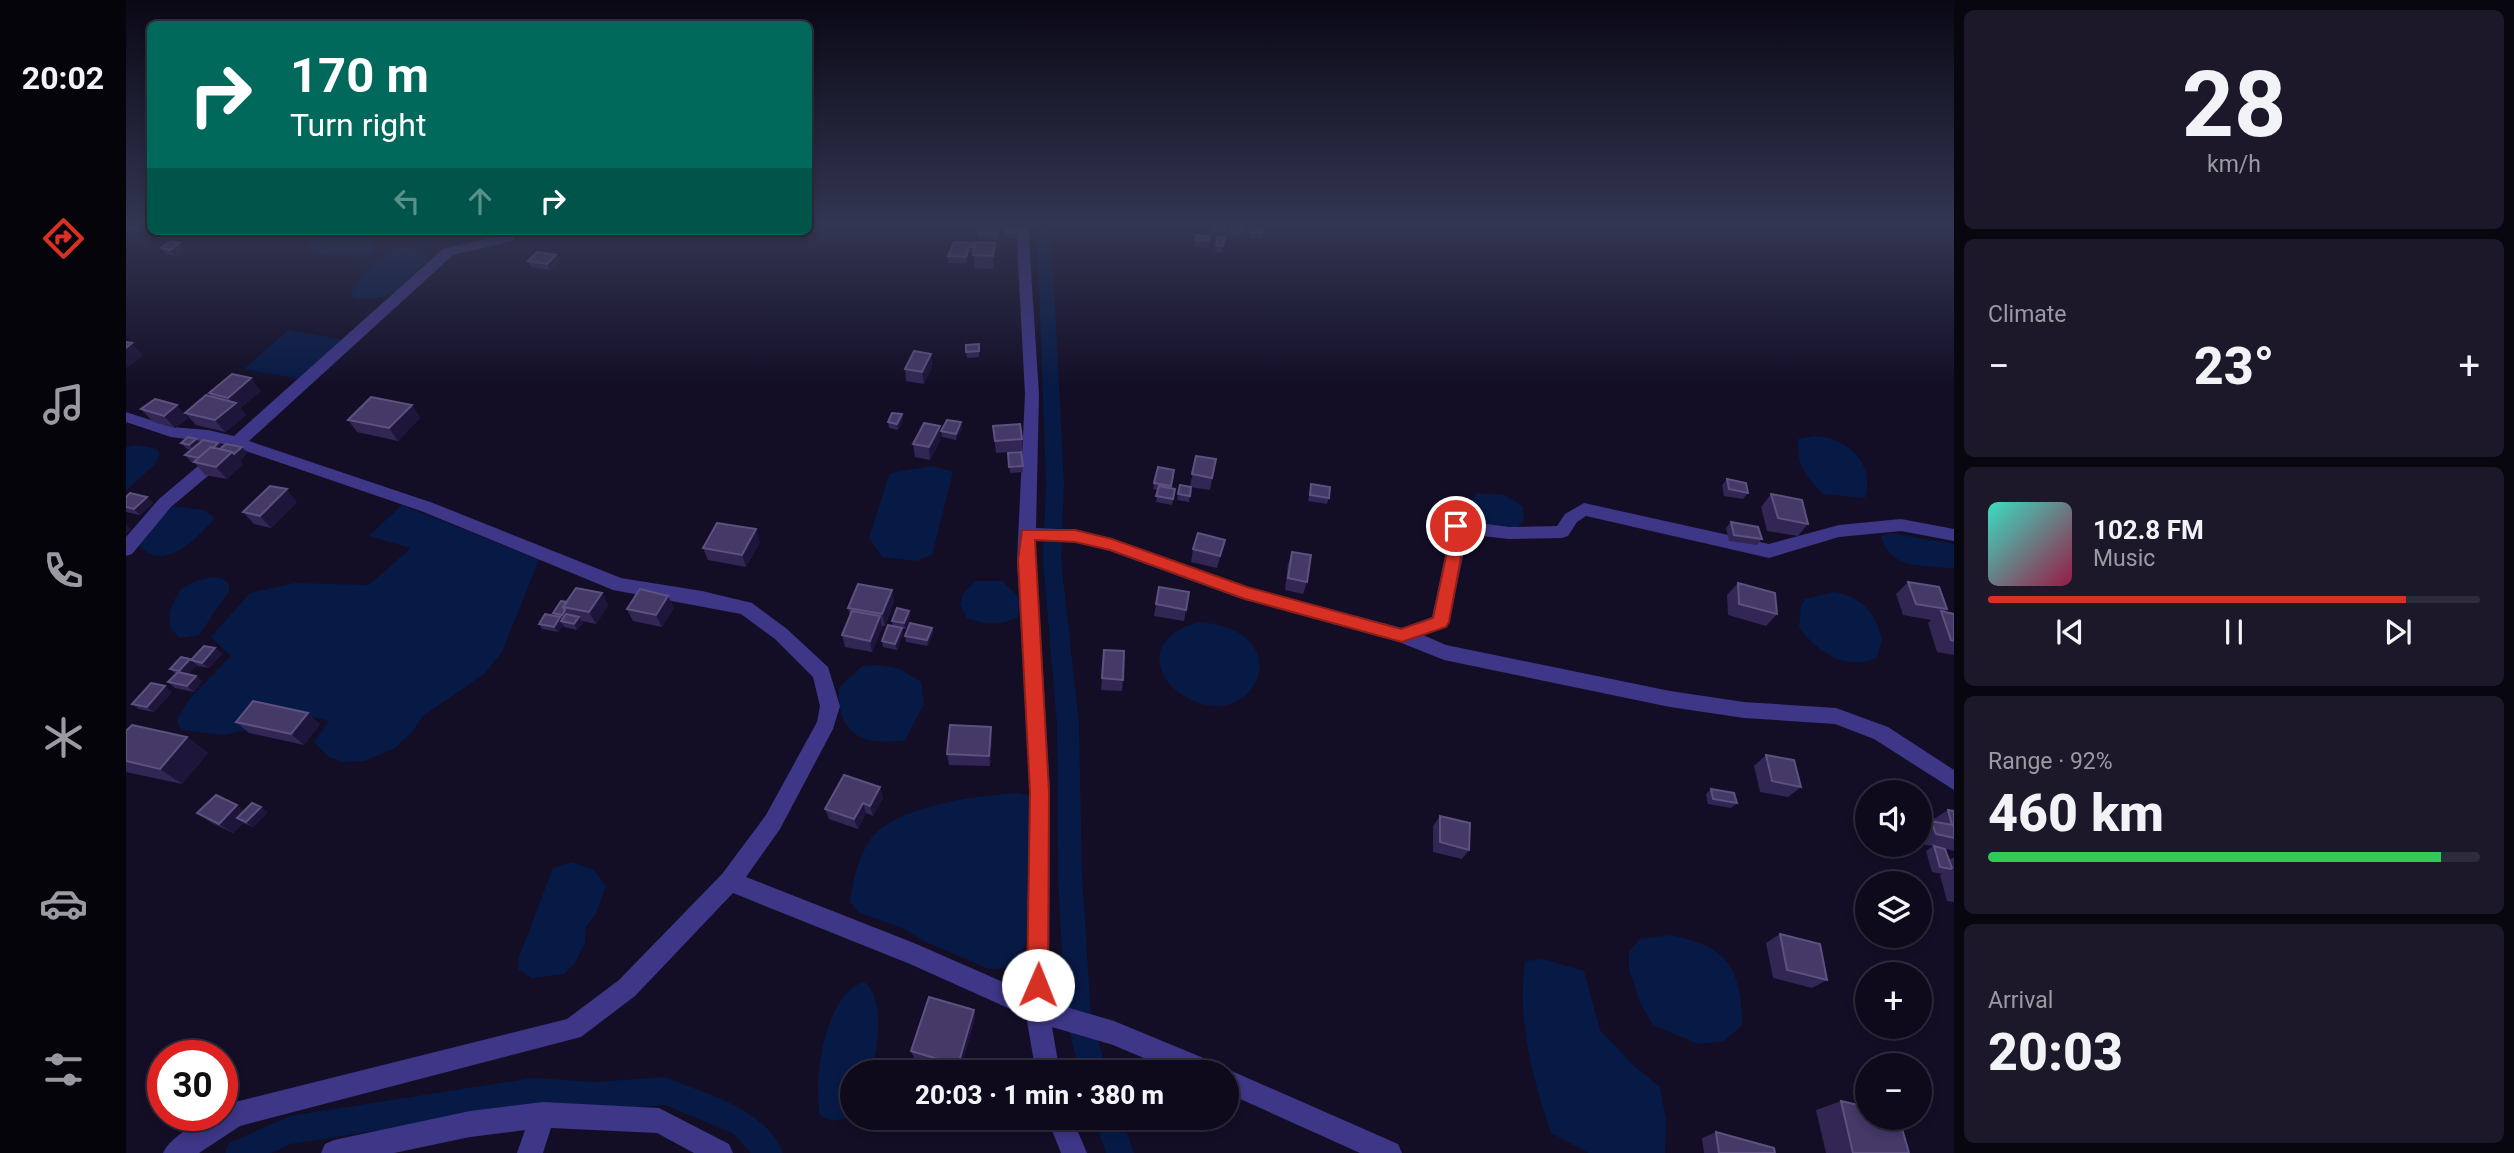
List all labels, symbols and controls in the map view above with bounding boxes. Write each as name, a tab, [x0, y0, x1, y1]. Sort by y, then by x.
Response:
text: 170 m	[290, 47, 429, 104]
icon: right	[175, 49, 266, 140]
text: 28	[2182, 52, 2286, 158]
text: 20:02	[22, 59, 104, 97]
text: Turn right	[290, 106, 426, 144]
text: km/h	[2207, 151, 2261, 178]
icon: left	[388, 182, 426, 220]
icon: ahead	[461, 182, 499, 220]
icon: right	[534, 182, 572, 220]
icon: directions	[39, 214, 88, 263]
text: Climate	[1988, 301, 2067, 328]
text: 23°	[2194, 336, 2274, 397]
text: −	[1988, 344, 2010, 388]
text: +	[2458, 344, 2480, 388]
icon: music	[39, 380, 88, 429]
pin	[1426, 496, 1486, 556]
icon: arrive	[1437, 507, 1475, 545]
text: 102.8 FM	[2093, 515, 2204, 545]
text: Music	[2093, 545, 2155, 572]
icon: phone	[39, 546, 88, 595]
icon: previous	[2051, 613, 2089, 651]
icon: pause	[2215, 613, 2253, 651]
icon: next	[2379, 613, 2417, 651]
icon: climate	[39, 713, 88, 762]
text: Range · 92%	[1988, 748, 2113, 775]
map controls	[1855, 780, 1932, 1130]
button: sound	[1855, 780, 1932, 857]
text: 460 km	[1988, 783, 2164, 844]
button: layers	[1855, 871, 1932, 948]
icon: car	[39, 879, 88, 928]
position arrow	[1001, 948, 1075, 1022]
button: +	[1855, 962, 1932, 1039]
text: Arrival	[1988, 987, 2053, 1014]
text: 20:03	[1988, 1022, 2123, 1083]
speed limit sign: 30	[147, 1040, 238, 1131]
icon: filters	[39, 1045, 88, 1094]
button: −	[1855, 1053, 1932, 1130]
text: 20:03 · 1 min · 380 m	[915, 1080, 1164, 1110]

